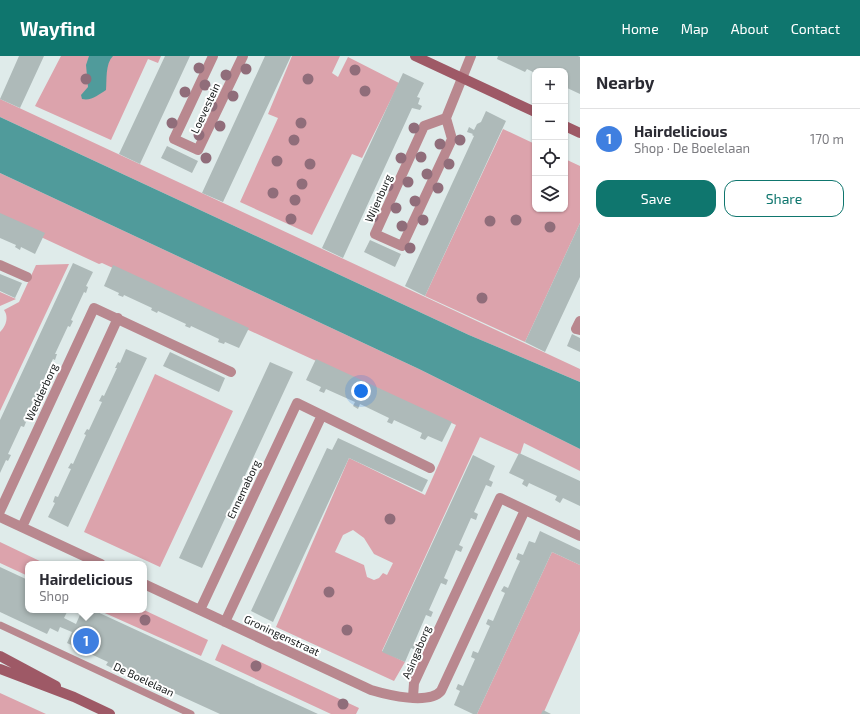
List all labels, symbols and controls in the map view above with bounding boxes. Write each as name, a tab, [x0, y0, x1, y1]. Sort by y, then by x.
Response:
text: Wayfind	[20, 17, 95, 40]
text: Home	[622, 20, 659, 37]
text: Map	[681, 20, 709, 37]
text: About	[731, 20, 769, 37]
text: Contact	[791, 20, 840, 37]
map controls	[532, 68, 568, 212]
button: +	[532, 68, 568, 104]
text: Nearby	[596, 72, 654, 92]
street label: Loevestein	[188, 81, 222, 135]
button: −	[532, 104, 568, 140]
text: Hairdelicious	[634, 122, 727, 140]
text: 1	[606, 131, 612, 147]
text: 170 m	[810, 131, 844, 147]
button: locate	[532, 140, 568, 176]
text: Shop · De Boelelaan	[634, 140, 750, 156]
street label: Wijenburg	[362, 172, 395, 224]
button: layers	[532, 176, 568, 212]
button: Save	[596, 180, 716, 217]
button: Share	[724, 180, 844, 217]
street label: Wedderborg	[22, 361, 60, 423]
your location	[351, 381, 371, 401]
street label: Ennemaborg	[224, 457, 262, 521]
popup	[25, 561, 147, 613]
text: Hairdelicious	[39, 570, 133, 588]
text: Shop	[39, 588, 69, 604]
street label: Groningenstraat	[242, 612, 322, 658]
street label: Asingaborg	[399, 623, 433, 681]
pin: 1	[73, 626, 99, 656]
street label: De Boelelaan	[112, 659, 176, 699]

